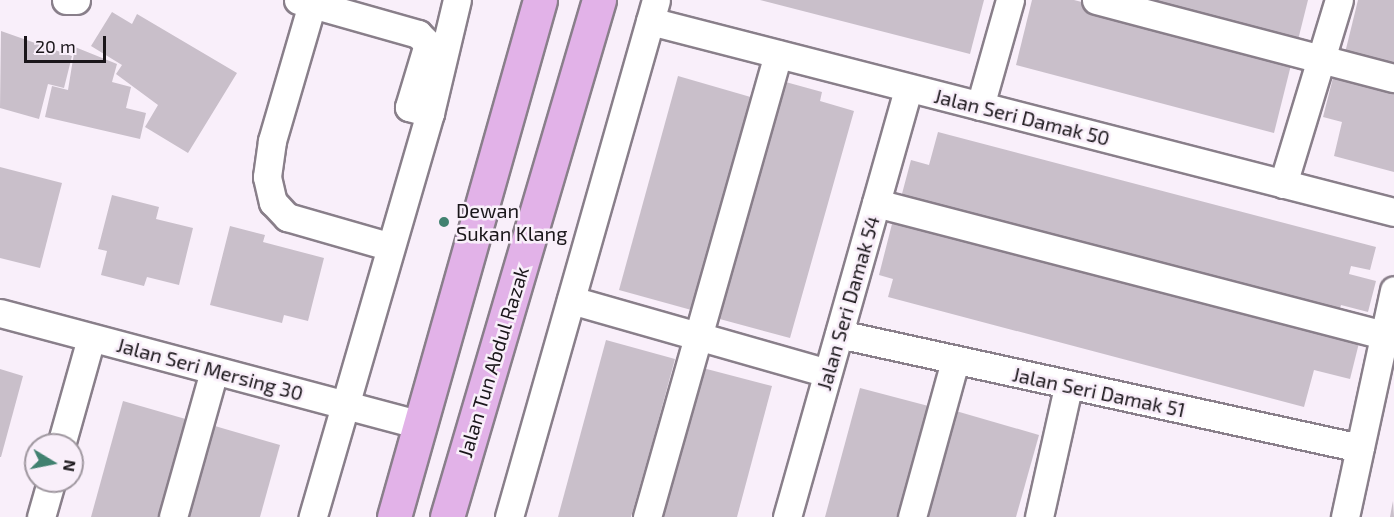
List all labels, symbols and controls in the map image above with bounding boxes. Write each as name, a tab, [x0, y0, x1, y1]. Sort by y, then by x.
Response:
scale bar	[27, 24, 110, 62]
text: 20 m	[35, 35, 76, 57]
street label: Jalan Seri Damak 50	[932, 84, 1112, 150]
place label: Dewan Sukan Klang	[456, 198, 567, 245]
street label: Jalan Seri Damak 54	[812, 213, 884, 393]
marker: Dewan Sukan Klang	[437, 215, 451, 229]
street label: Jalan Tun Abdul Razak	[452, 263, 534, 461]
street label: Jalan Seri Mersing 30	[114, 333, 306, 405]
street label: Jalan Seri Damak 51	[1010, 362, 1188, 422]
north arrow	[24, 433, 84, 493]
text: N	[60, 459, 81, 473]

